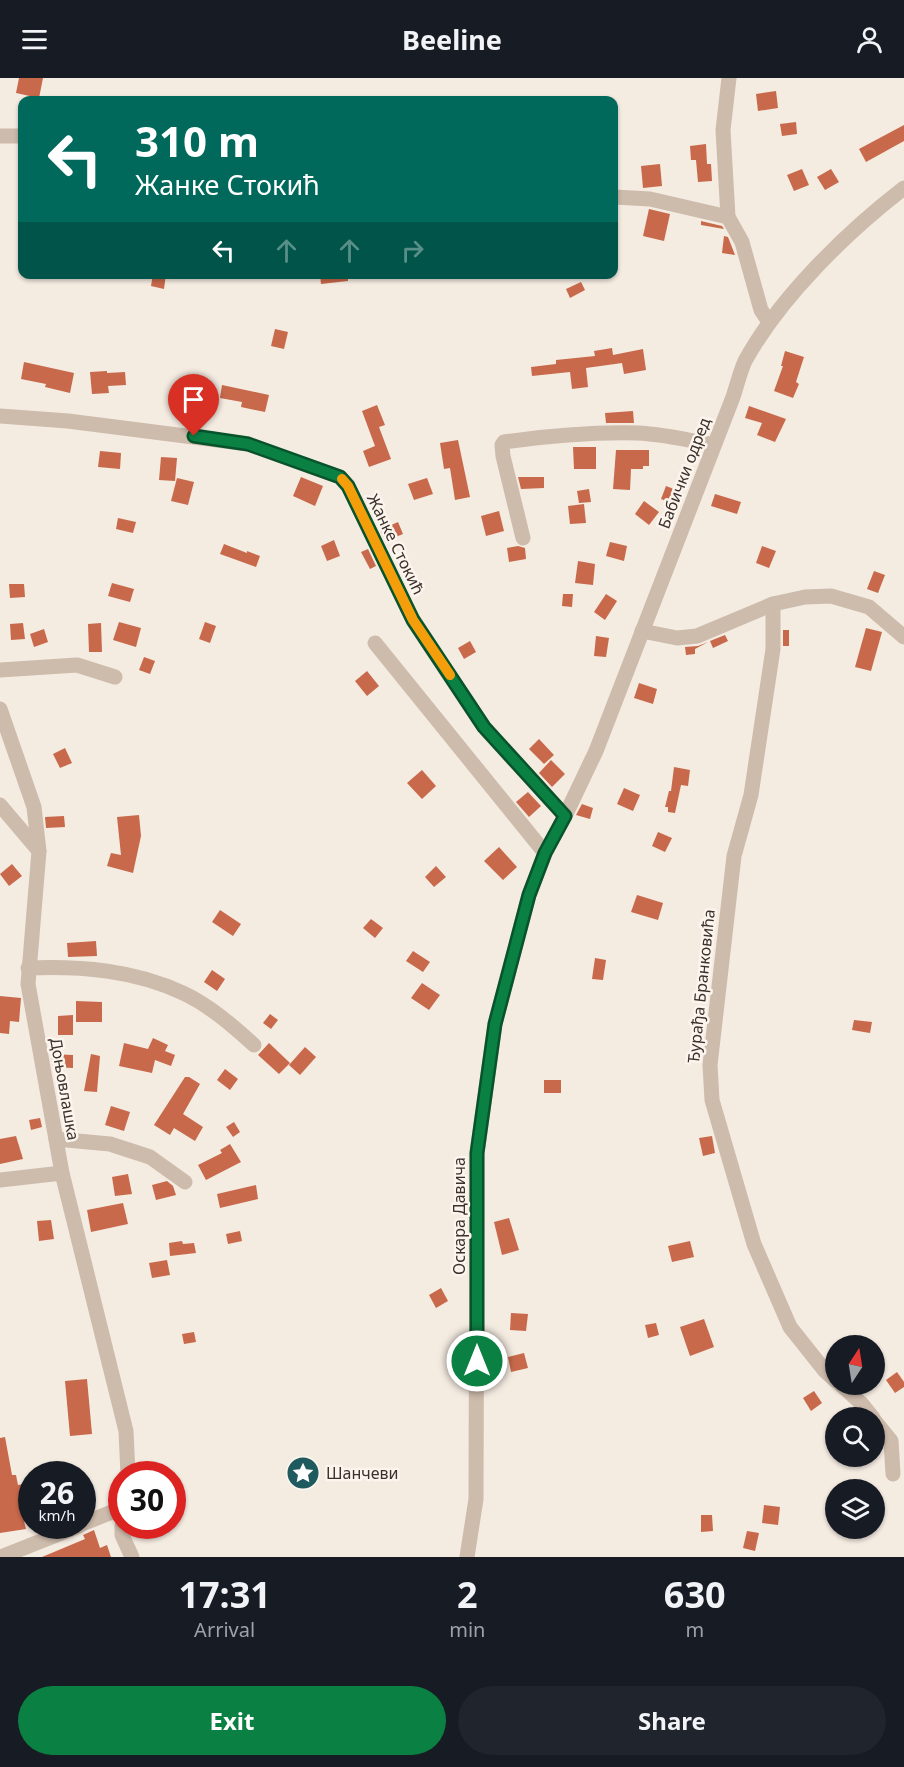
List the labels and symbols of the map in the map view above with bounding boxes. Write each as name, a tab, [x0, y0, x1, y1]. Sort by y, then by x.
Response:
pin	[168, 374, 219, 436]
street label: Бабички одред	[653, 414, 715, 532]
street label: Жанке Стокић	[362, 490, 430, 598]
street label: Ђурађа Бранковића	[682, 908, 720, 1064]
street label: Доњовлашка	[45, 1036, 85, 1142]
street label: Оскара Давича	[448, 1157, 470, 1275]
position arrow	[445, 1329, 509, 1393]
north arrow	[825, 1335, 885, 1395]
place icon: Шанчеви	[285, 1455, 321, 1491]
speed limit sign: 30	[108, 1461, 186, 1539]
place label: Шанчеви	[326, 1462, 398, 1484]

